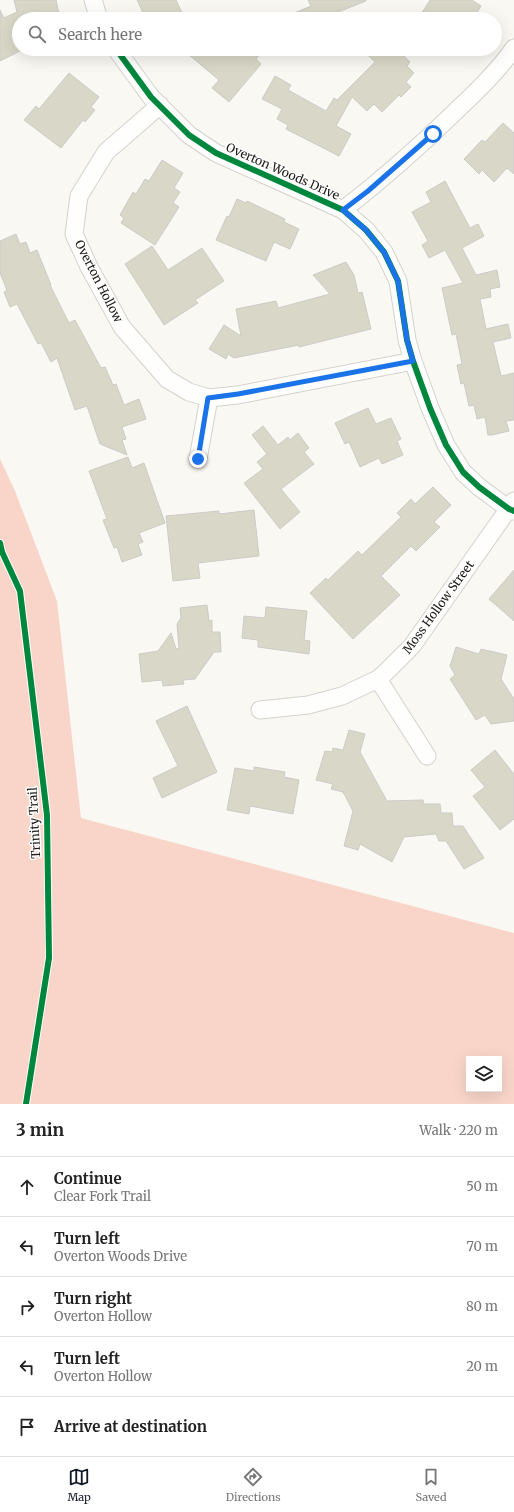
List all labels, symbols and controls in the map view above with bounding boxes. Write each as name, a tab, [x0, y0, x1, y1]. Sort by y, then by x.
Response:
search box	[12, 12, 502, 56]
icon: search	[26, 23, 48, 45]
text: Search here	[58, 25, 142, 44]
route start	[424, 125, 442, 143]
street label: Overton Woods Drive	[224, 139, 342, 203]
street label: Overton Hollow	[72, 237, 127, 325]
route end	[189, 450, 207, 468]
street label: Moss Hollow Street	[399, 557, 477, 656]
street label: Trinity Trail	[25, 787, 43, 859]
map controls	[466, 1056, 502, 1092]
button: layers	[466, 1056, 502, 1092]
text: 3 min	[16, 1119, 64, 1141]
text: Walk · 220 m	[419, 1122, 498, 1139]
text: Continue	[54, 1169, 122, 1188]
icon: ahead	[16, 1176, 38, 1198]
text: 50 m	[466, 1178, 498, 1195]
text: Clear Fork Trail	[54, 1188, 151, 1205]
text: Turn left	[54, 1229, 120, 1248]
icon: left	[16, 1236, 38, 1258]
text: 70 m	[467, 1238, 498, 1255]
text: Overton Woods Drive	[54, 1248, 187, 1265]
text: Turn right	[54, 1289, 132, 1308]
icon: right	[16, 1296, 38, 1318]
text: 80 m	[466, 1298, 498, 1315]
text: Overton Hollow	[54, 1308, 152, 1325]
text: Turn left	[54, 1349, 120, 1368]
icon: left	[16, 1356, 38, 1378]
text: 20 m	[466, 1358, 498, 1375]
text: Overton Hollow	[54, 1368, 152, 1385]
icon: arrive	[16, 1416, 38, 1438]
text: Arrive at destination	[54, 1417, 207, 1436]
tab: Map	[67, 1466, 91, 1504]
tab: Directions	[226, 1466, 281, 1504]
tab: Saved	[415, 1466, 447, 1504]

